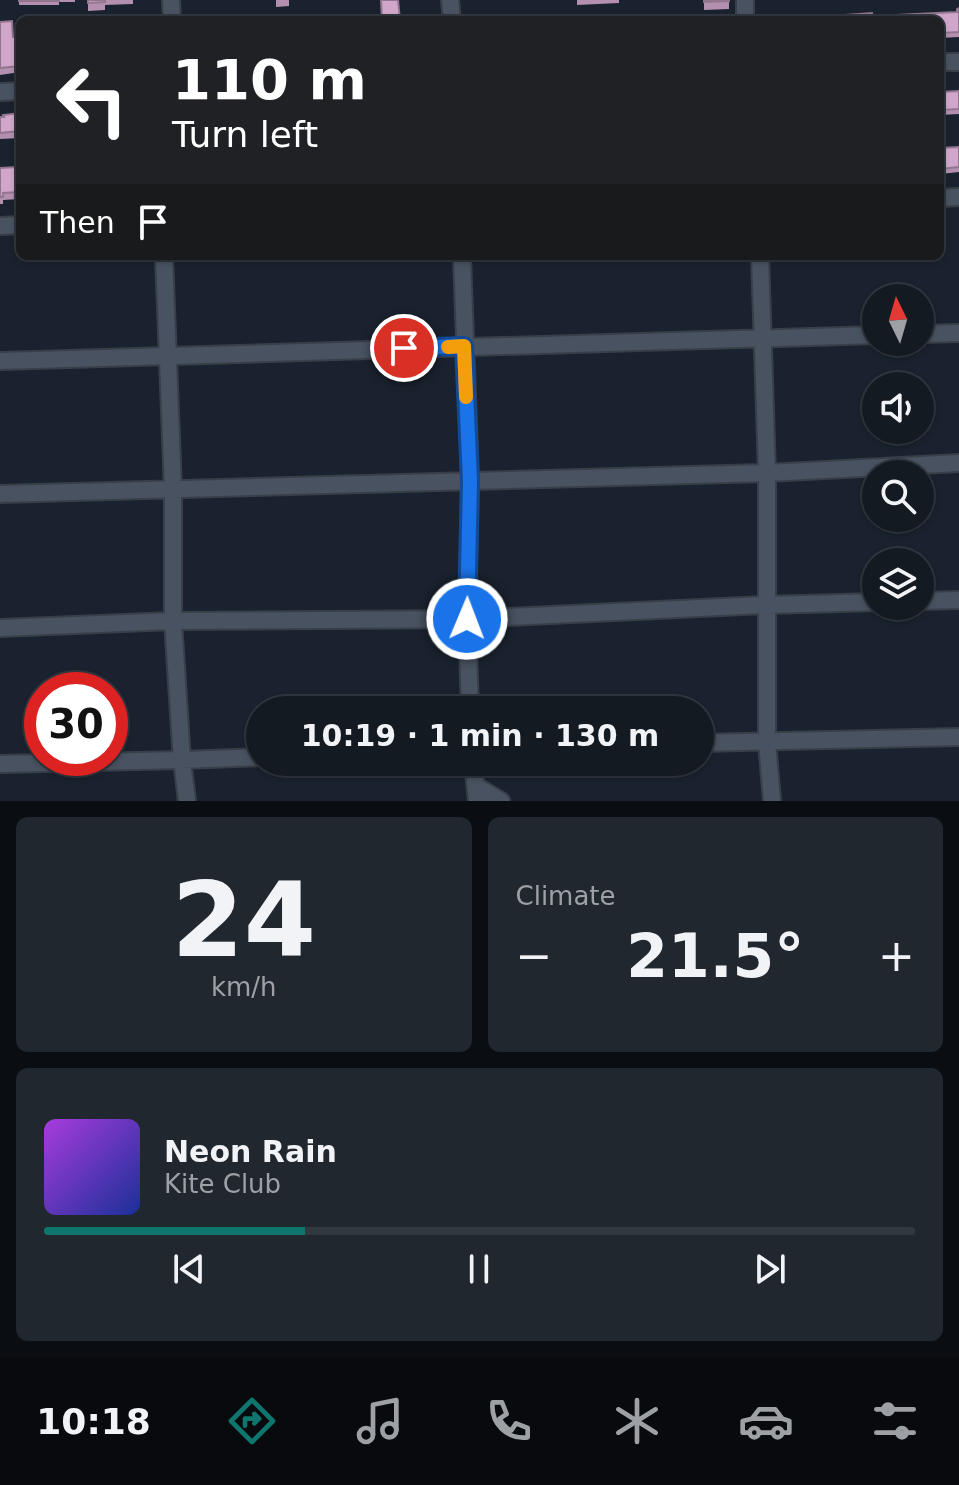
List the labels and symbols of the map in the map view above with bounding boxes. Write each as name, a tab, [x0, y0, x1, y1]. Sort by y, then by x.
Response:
north arrow	[862, 284, 934, 356]
pin	[370, 314, 438, 382]
position arrow	[425, 577, 509, 661]
speed limit sign: 30	[24, 672, 128, 776]

